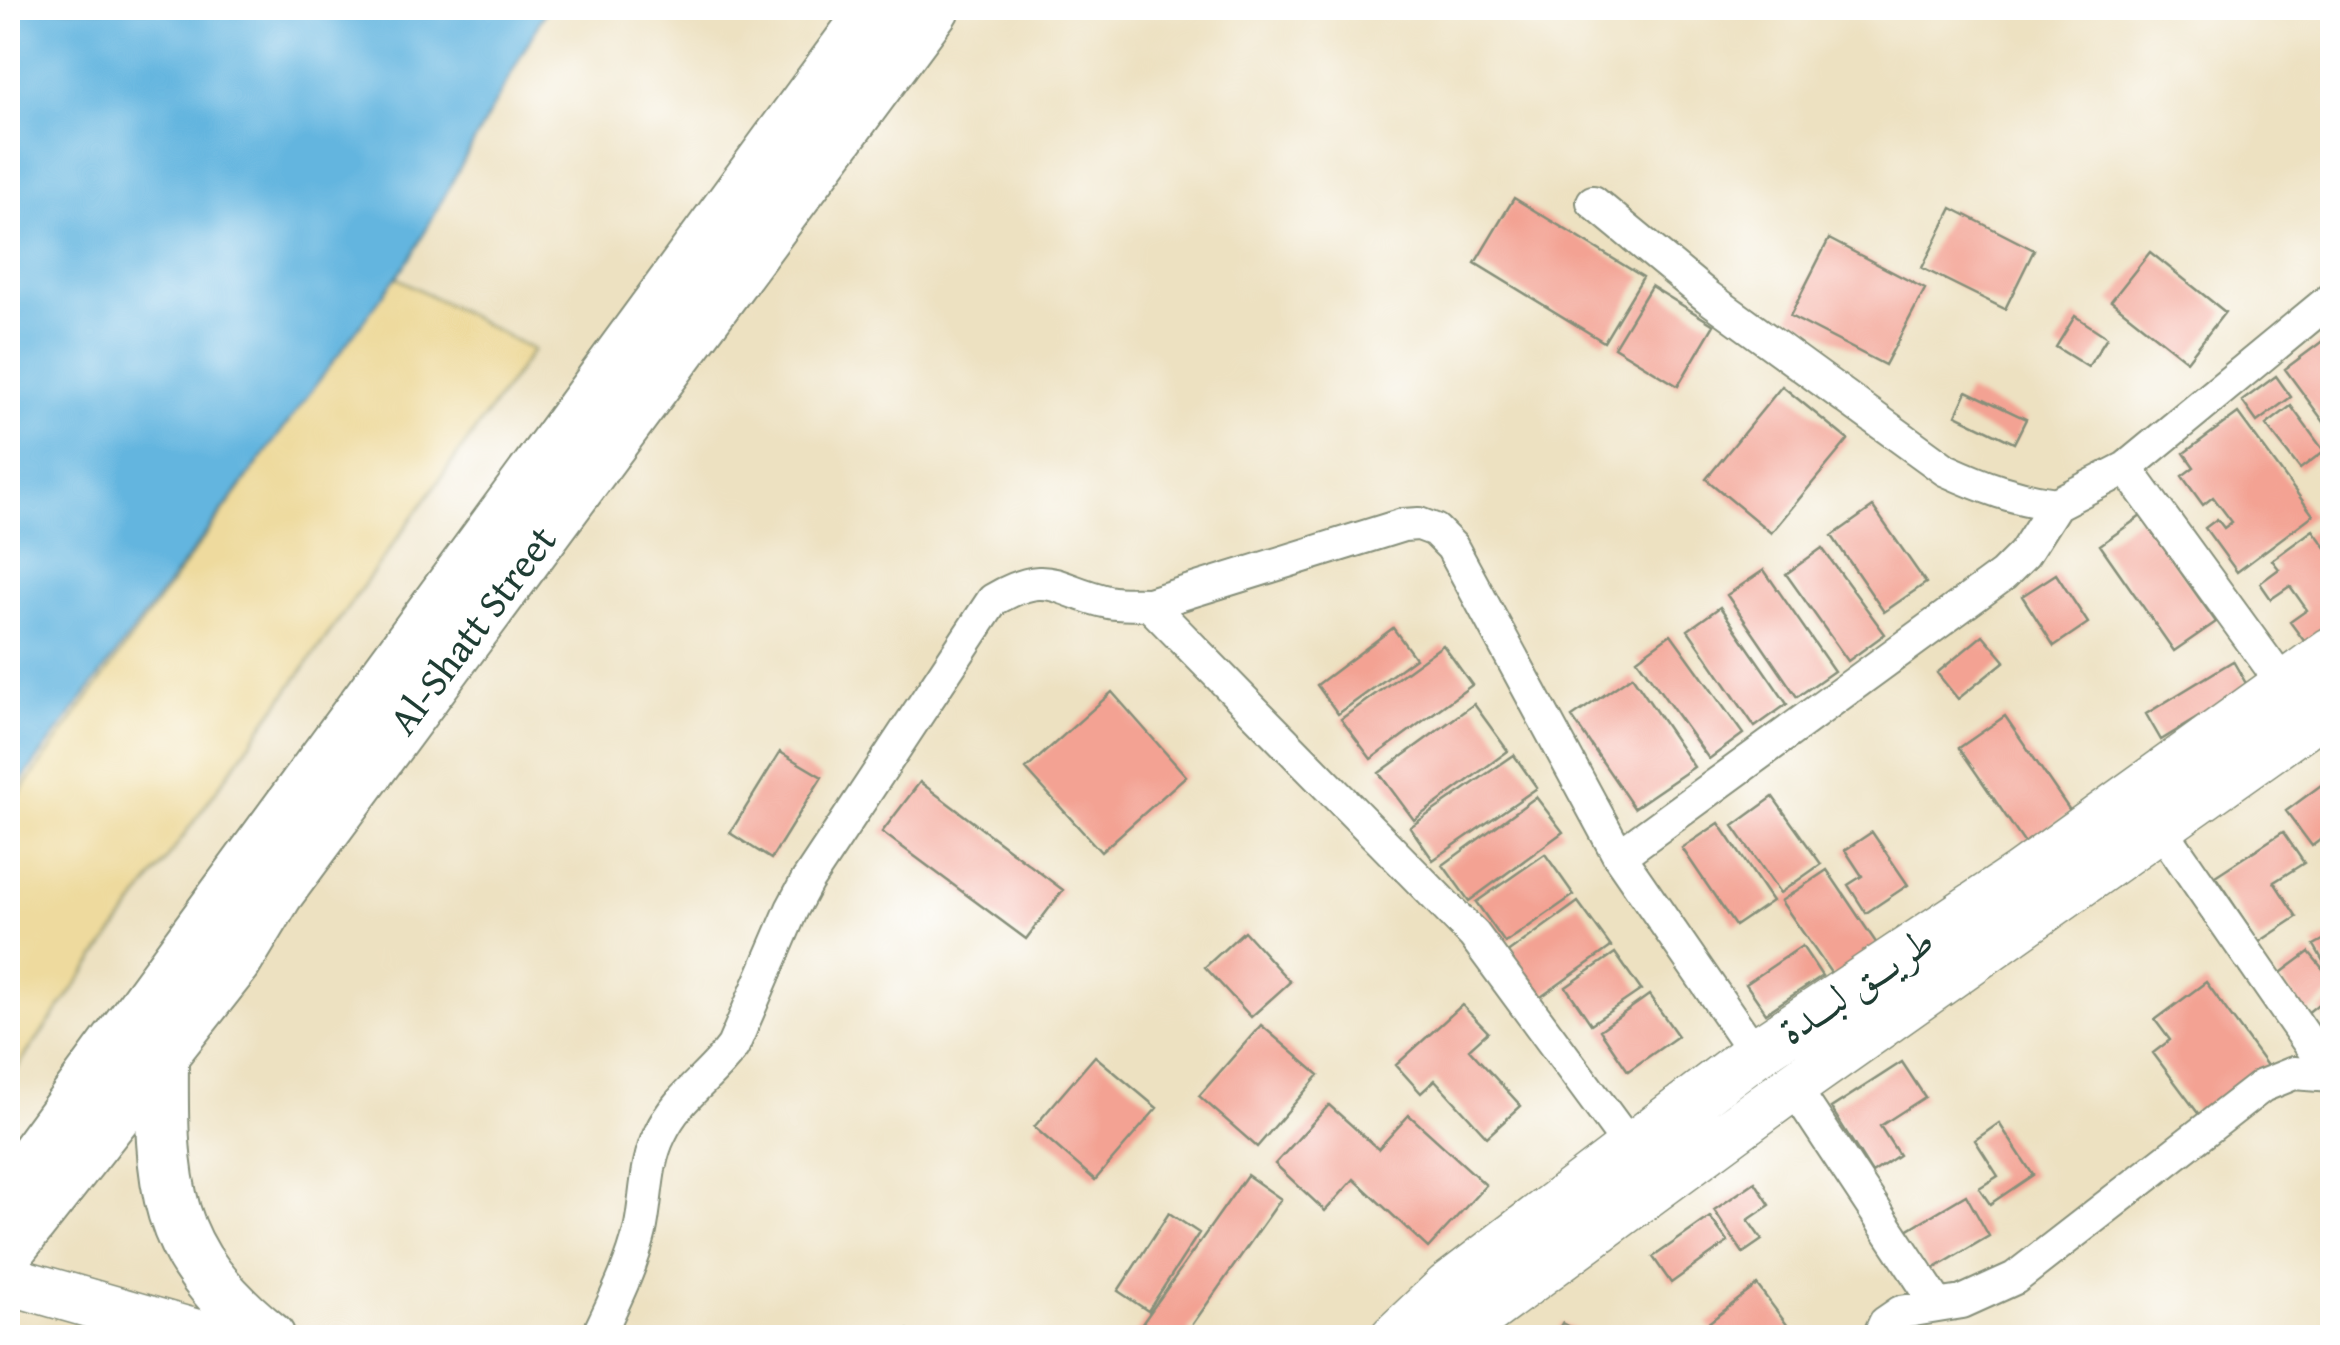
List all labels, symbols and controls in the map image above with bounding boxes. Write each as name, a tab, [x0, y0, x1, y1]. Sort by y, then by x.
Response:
street label: Al-Shatt Street	[373, 513, 570, 747]
street label: طريـــق لبـــدة	[1766, 911, 1946, 1058]

